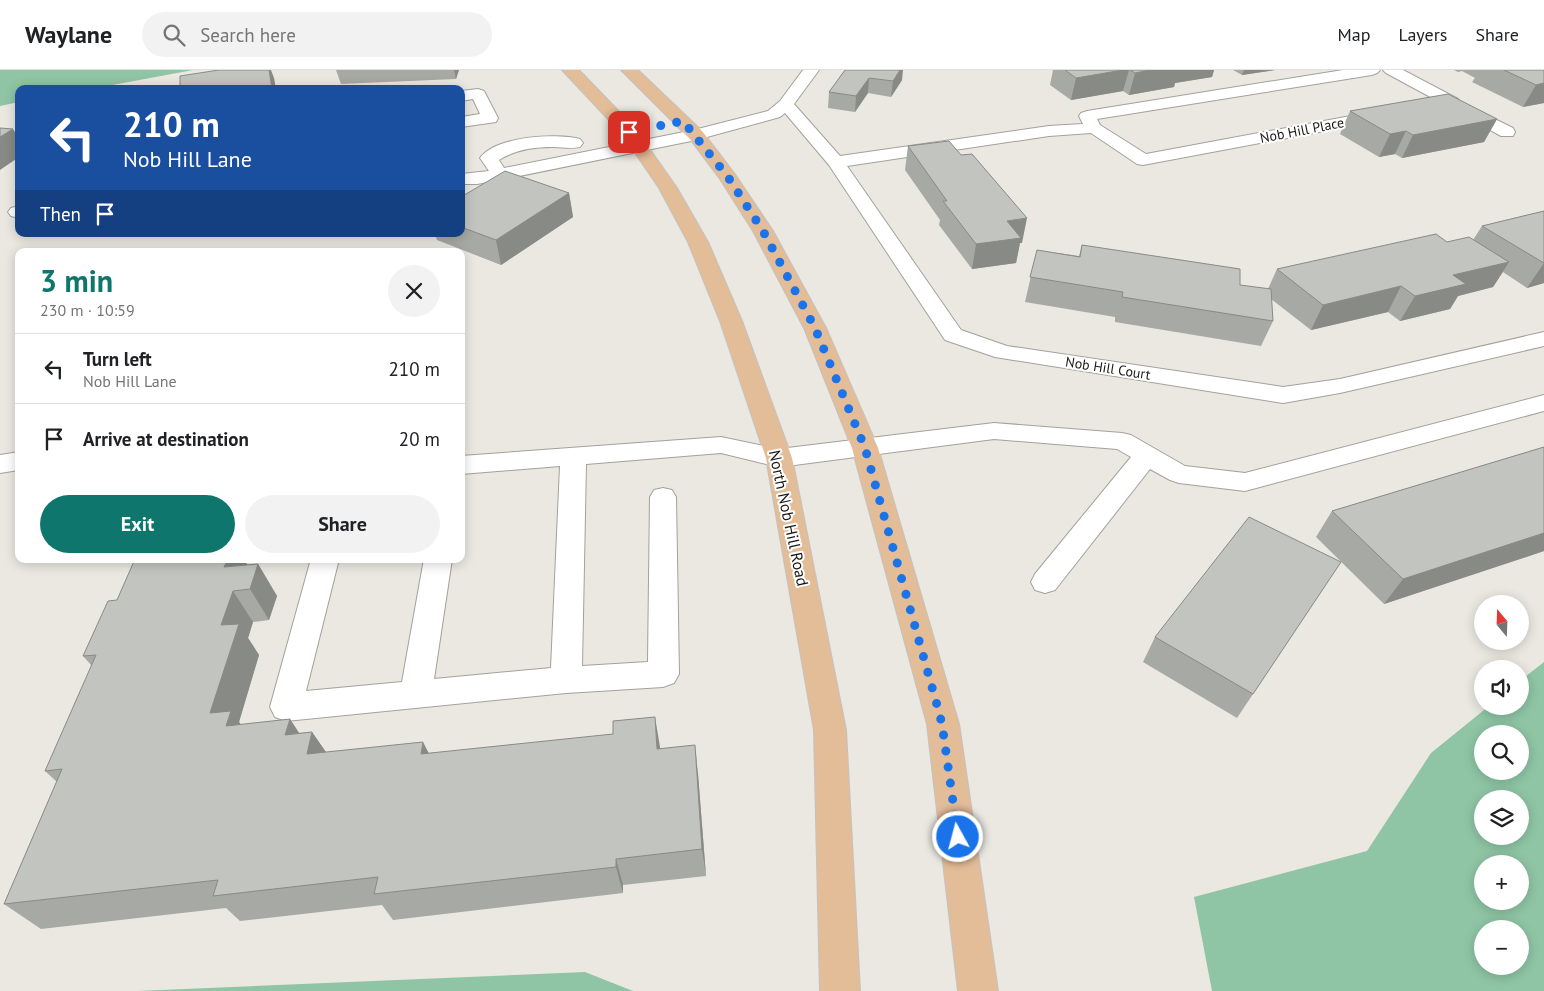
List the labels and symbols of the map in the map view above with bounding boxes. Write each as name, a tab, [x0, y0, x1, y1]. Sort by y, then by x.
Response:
pin	[608, 111, 650, 153]
street label: Nob Hill Place	[1258, 113, 1346, 147]
street label: Nob Hill Court	[1064, 352, 1152, 384]
street label: North Nob Hill Road	[765, 448, 813, 588]
north arrow	[1474, 595, 1529, 650]
position arrow	[931, 810, 983, 862]

